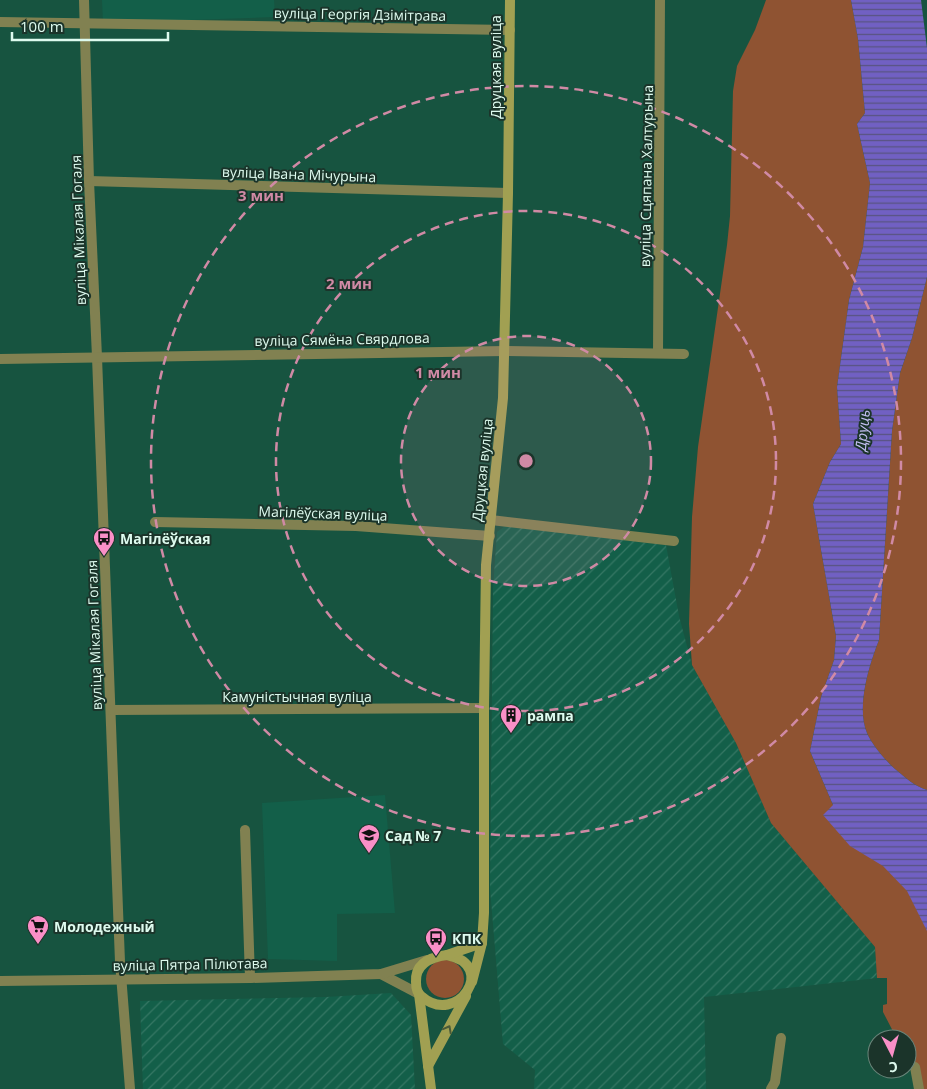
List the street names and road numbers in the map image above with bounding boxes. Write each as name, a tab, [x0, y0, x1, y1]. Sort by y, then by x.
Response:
street label: вуліца Георгія Дзімітрава	[274, 3, 446, 25]
street label: Друцкая вуліца	[486, 15, 505, 119]
street label: вуліца Сцяпана Халтурына	[635, 85, 657, 267]
street label: вуліца Мікалая Гогаля	[66, 155, 90, 305]
street label: вуліца Івана Мічурына	[222, 162, 376, 186]
street label: вуліца Сямёна Свярдлова	[254, 328, 430, 350]
street label: Друцкая вуліца	[467, 418, 497, 522]
street label: Магілёўская вуліца	[258, 501, 388, 525]
street label: вуліца Мікалая Гогаля	[82, 560, 106, 710]
street label: Камуністычная вуліца	[222, 687, 372, 706]
street label: вуліца Пятра Пілютава	[112, 953, 268, 975]

